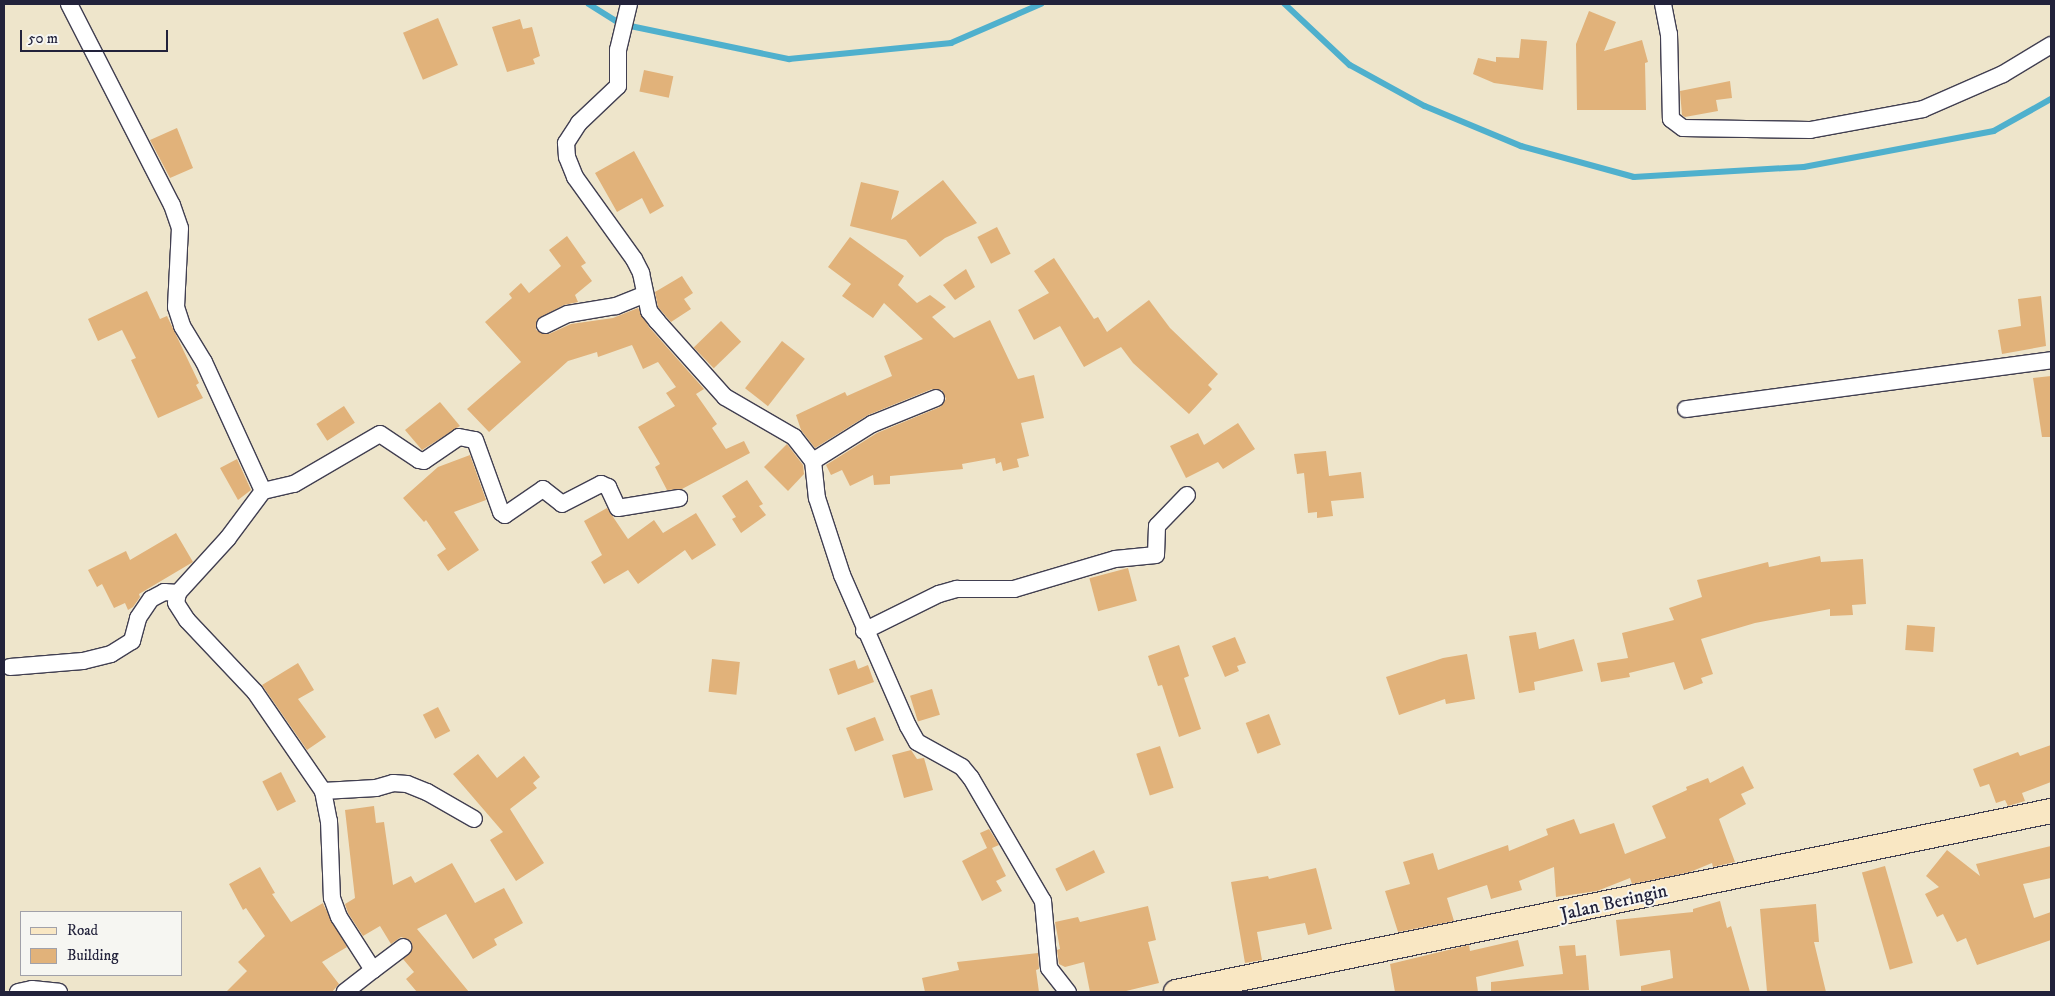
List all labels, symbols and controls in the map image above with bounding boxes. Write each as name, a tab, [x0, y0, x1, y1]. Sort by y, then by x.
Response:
scale bar	[22, 20, 170, 52]
text: 50 m	[28, 29, 58, 48]
street label: Jalan Beringin	[1558, 880, 1670, 926]
legend	[20, 911, 182, 976]
text: Road	[67, 921, 98, 940]
text: Building	[67, 946, 119, 965]

